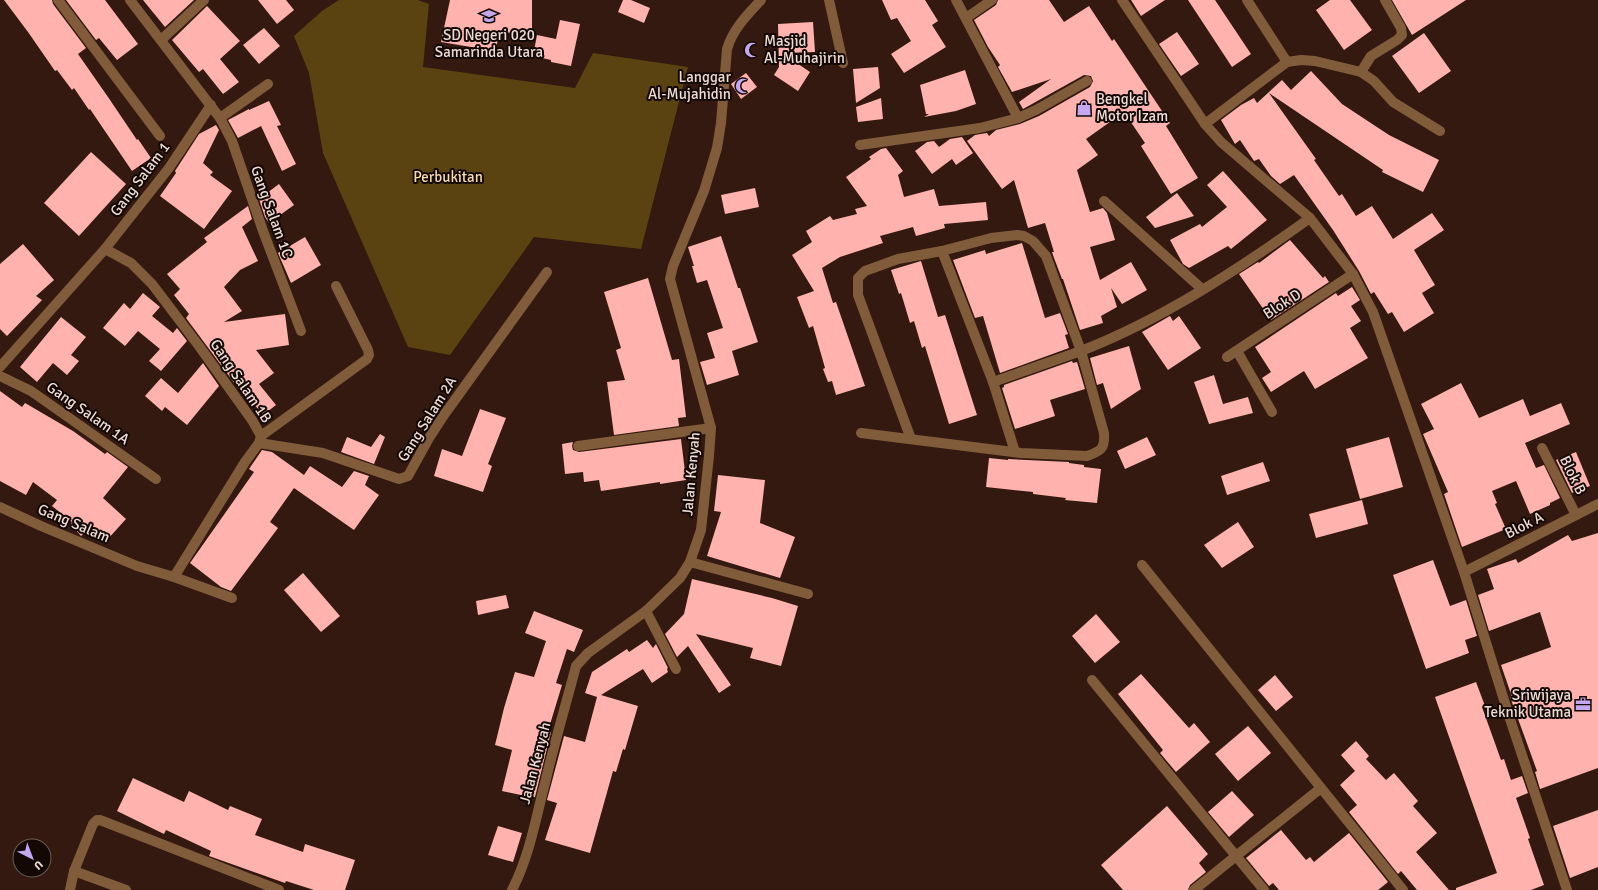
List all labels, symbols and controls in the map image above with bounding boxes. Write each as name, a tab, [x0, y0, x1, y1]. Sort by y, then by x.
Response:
school or university icon: SD Negeri 020 Samarinda Utara	[480, 7, 498, 25]
place label: SD Negeri 020 Samarinda Utara	[435, 26, 543, 61]
place label: Masjid Al-Muhajirin	[764, 32, 845, 67]
mosque icon: Masjid Al-Muhajirin	[743, 41, 761, 59]
place label: Langgar Al-Mujahidin	[648, 68, 731, 103]
mosque icon: Langgar Al-Mujahidin	[734, 77, 752, 95]
place label: Bengkel Motor Izam	[1096, 90, 1168, 125]
shop icon: Bengkel Motor Izam	[1075, 99, 1093, 117]
street label: Gang Salam 1	[106, 138, 174, 220]
street label: Gang Salam 1C	[247, 163, 297, 261]
park label: Perbukitan	[413, 168, 483, 186]
street label: Blok D	[1260, 285, 1304, 323]
street label: Gang Salam 1B	[206, 336, 276, 426]
street label: Gang Salam 2A	[394, 373, 460, 465]
street label: Gang Salam 1A	[43, 378, 133, 448]
street label: Jalan Kenyah	[678, 431, 704, 517]
street label: Blok B	[1556, 453, 1590, 497]
street label: Gang Salam	[35, 500, 113, 546]
street label: Blok A	[1502, 508, 1546, 542]
place label: Sriwijaya Teknik Utama	[1484, 686, 1571, 721]
office icon: Sriwijaya Teknik Utama	[1574, 695, 1592, 713]
street label: Jalan Kenyah	[515, 720, 555, 806]
north arrow	[12, 838, 52, 878]
text: U	[31, 858, 45, 872]

